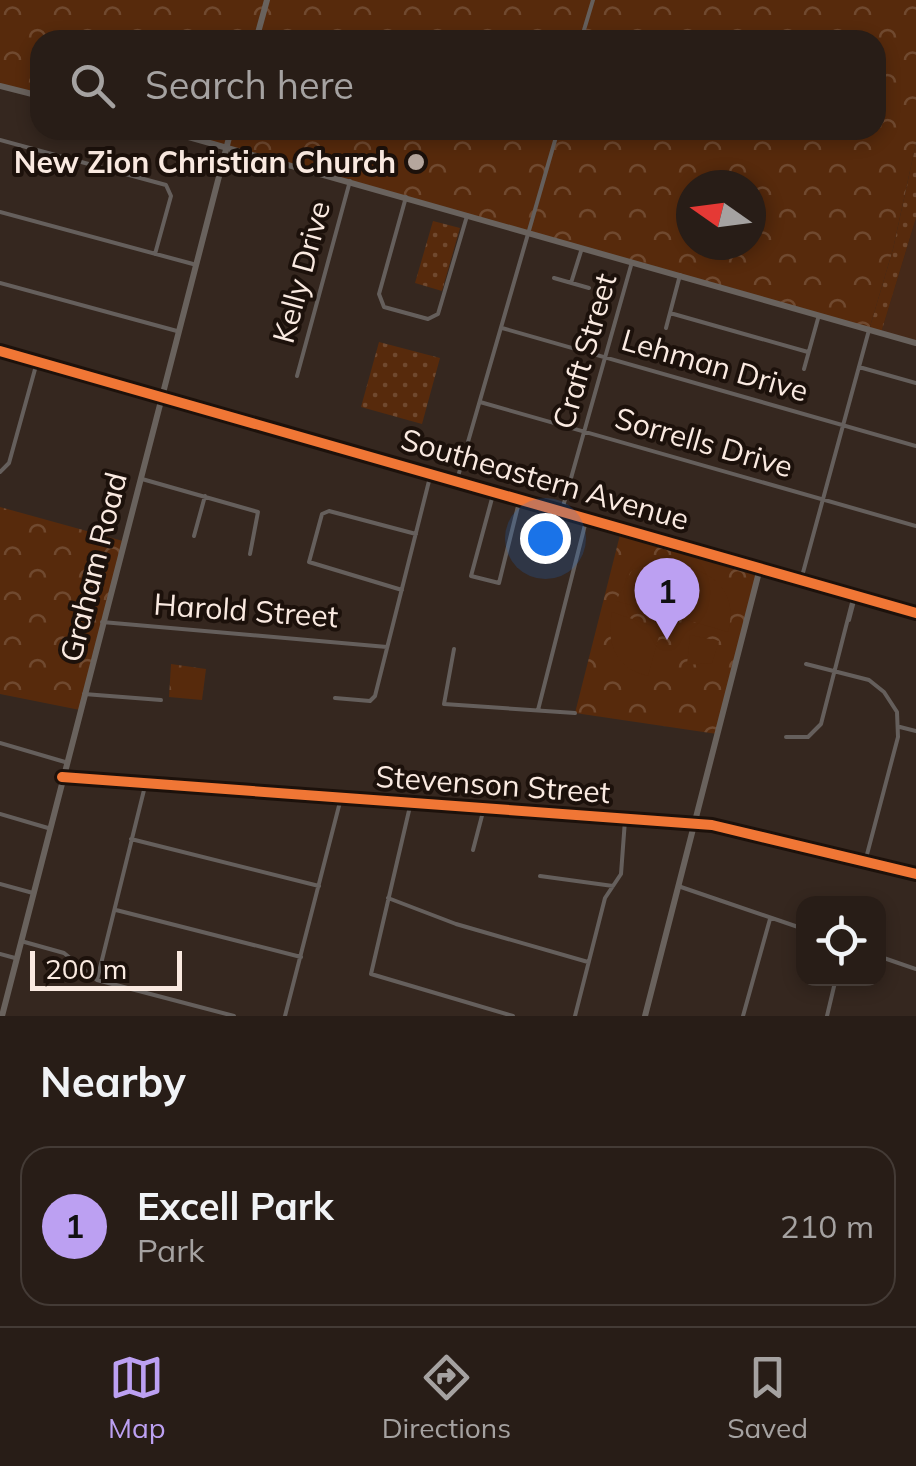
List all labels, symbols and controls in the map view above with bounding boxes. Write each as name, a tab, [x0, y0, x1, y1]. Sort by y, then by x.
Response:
search box	[30, 30, 886, 140]
icon: search	[65, 58, 120, 113]
text: Search here	[145, 61, 354, 109]
place label: New Zion Christian Church	[14, 143, 396, 181]
marker: New Zion Christian Church	[405, 151, 427, 173]
north arrow	[676, 170, 766, 260]
street label: Kelly Drive	[264, 197, 338, 347]
street label: Craft Street	[544, 269, 624, 433]
street label: Lehman Drive	[617, 320, 813, 410]
street label: Sorrells Drive	[611, 398, 797, 486]
street label: Southeastern Avenue	[397, 420, 693, 538]
street label: Graham Road	[51, 468, 135, 666]
your location	[520, 513, 571, 564]
pin: 1	[634, 558, 700, 640]
street label: Harold Street	[153, 585, 339, 635]
street label: Stevenson Street	[374, 757, 612, 811]
map controls	[796, 896, 886, 986]
button: locate	[796, 896, 886, 986]
scale bar	[30, 946, 182, 990]
text: 200 m	[45, 951, 127, 986]
text: Nearby	[40, 1055, 186, 1108]
text: Excell Park	[137, 1182, 334, 1230]
text: 1	[65, 1206, 84, 1246]
text: 210 m	[780, 1206, 874, 1246]
text: Park	[137, 1230, 204, 1270]
tab: Map	[108, 1350, 166, 1445]
tab: Directions	[382, 1350, 511, 1445]
tab: Saved	[727, 1350, 808, 1445]

